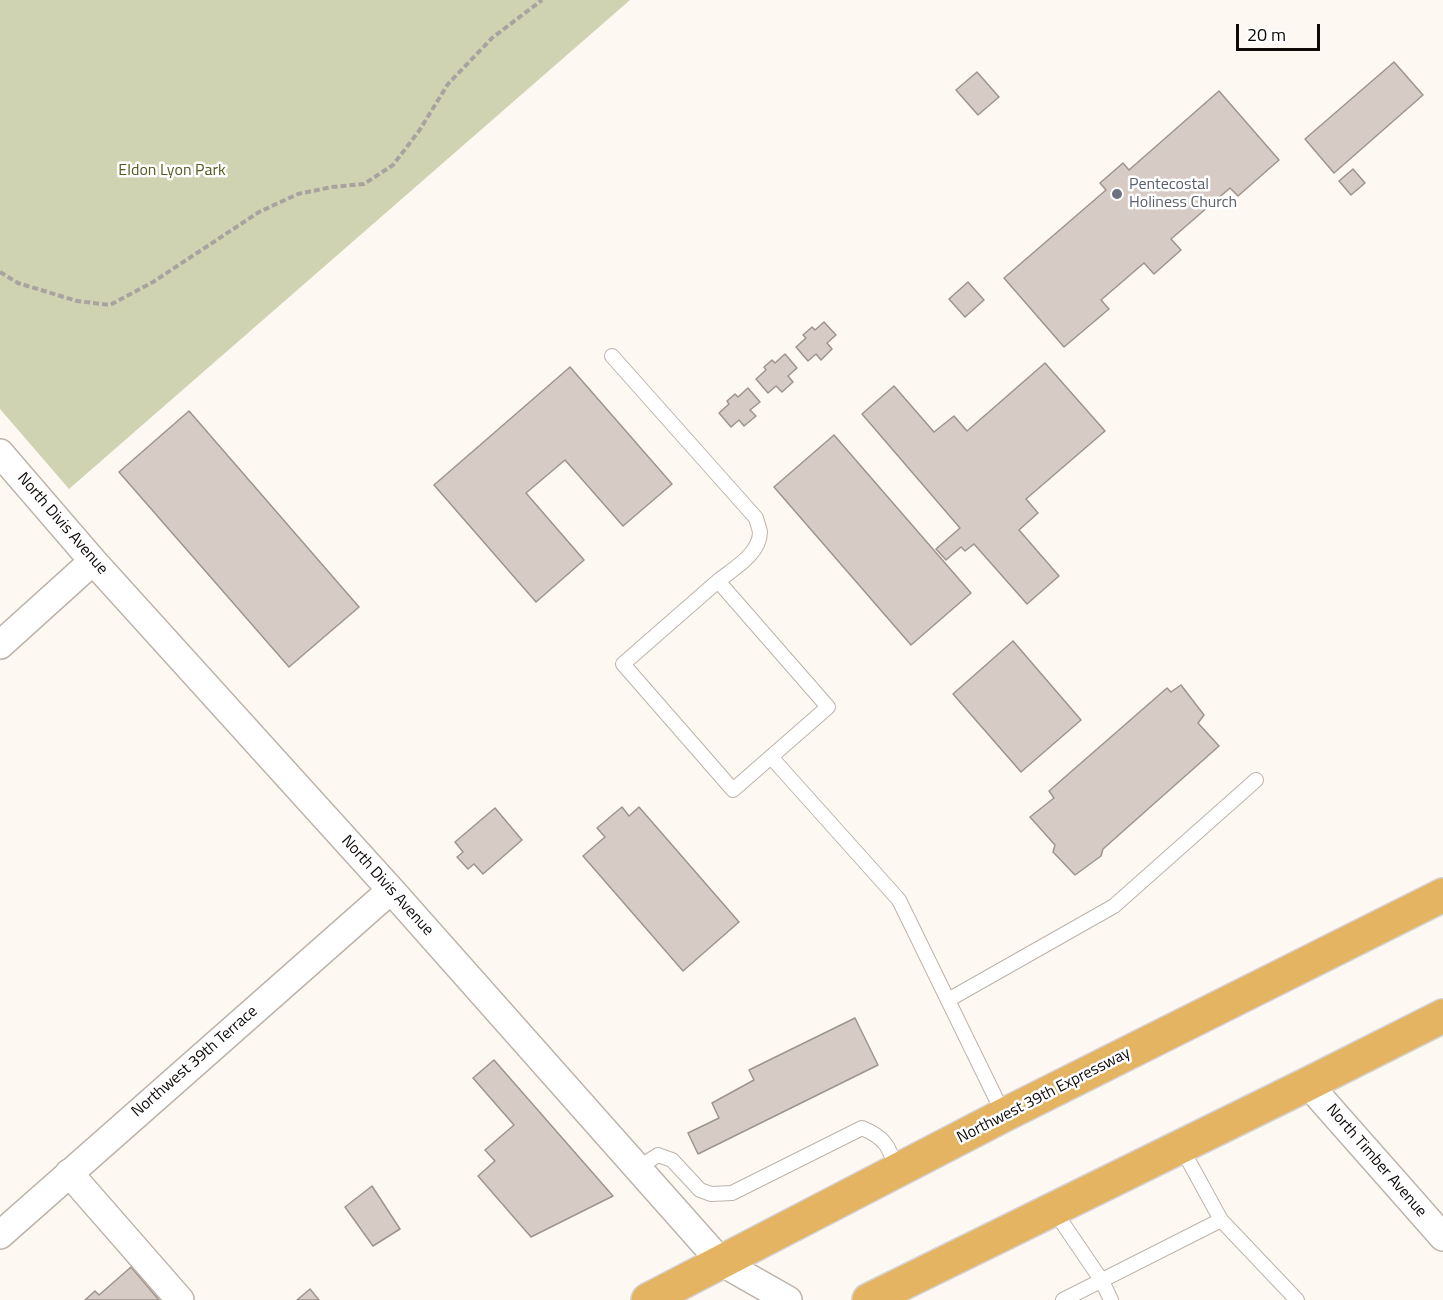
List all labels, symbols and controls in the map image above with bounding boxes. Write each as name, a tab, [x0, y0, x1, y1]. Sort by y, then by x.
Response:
scale bar	[1239, 12, 1323, 50]
text: 20 m	[1247, 21, 1286, 48]
park label: Eldon Lyon Park	[118, 161, 226, 181]
place label: Pentecostal Holiness Church	[1129, 175, 1237, 213]
marker: Pentecostal Holiness Church	[1110, 187, 1124, 201]
street label: North Divis Avenue	[13, 469, 111, 579]
street label: North Divis Avenue	[337, 832, 437, 940]
street label: Northwest 39th Terrace	[128, 1002, 262, 1122]
street label: Northwest 39th Expressway	[954, 1044, 1134, 1148]
street label: North Timber Avenue	[1322, 1101, 1430, 1221]

